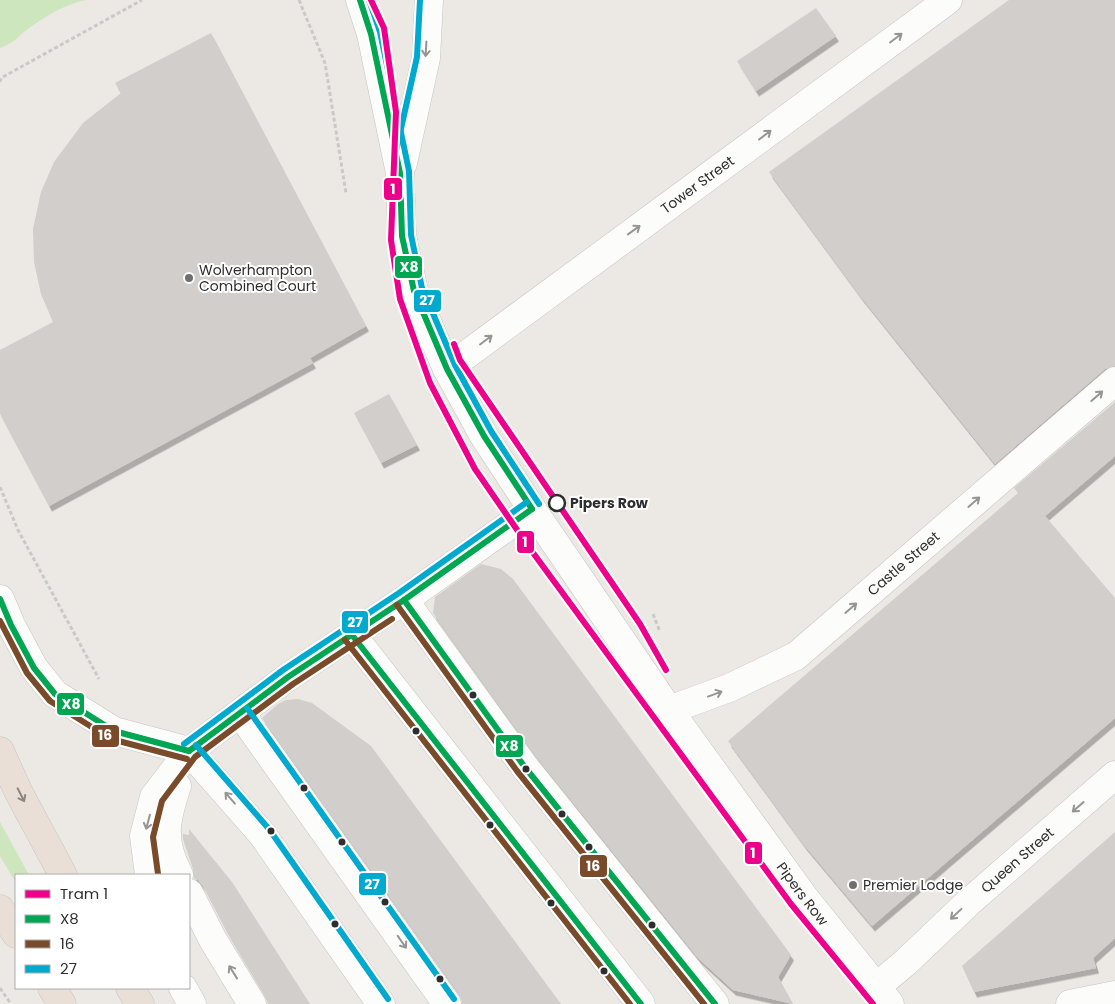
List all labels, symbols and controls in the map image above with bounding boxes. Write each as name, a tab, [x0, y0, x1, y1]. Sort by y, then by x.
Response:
one-way arrow	[889, 32, 902, 43]
one-way arrow	[422, 40, 431, 56]
one-way arrow	[758, 129, 771, 140]
street label: Tower Street	[657, 151, 738, 218]
line badge: 1	[383, 177, 403, 201]
text: 1	[390, 179, 396, 199]
one-way arrow	[627, 225, 641, 235]
line badge: X8	[394, 255, 423, 279]
text: X8	[399, 257, 419, 277]
place label: Wolverhampton Combined Court	[199, 260, 316, 296]
marker: Wolverhampton Combined Court	[183, 272, 195, 284]
line badge: 27	[413, 289, 442, 313]
text: 27	[419, 290, 435, 310]
one-way arrow	[479, 335, 493, 345]
one-way arrow	[1090, 391, 1103, 402]
place label: Pipers Row	[570, 493, 649, 513]
marker: Pipers Row	[548, 494, 566, 512]
one-way arrow	[967, 497, 980, 508]
street label: Castle Street	[863, 527, 944, 600]
line badge: 1	[516, 530, 535, 554]
text: 1	[522, 532, 528, 552]
one-way arrow	[844, 603, 857, 614]
line badge: 27	[341, 610, 369, 634]
text: 27	[347, 612, 363, 632]
one-way arrow	[706, 689, 722, 698]
unlabelled marker	[468, 690, 478, 700]
line badge: X8	[56, 692, 85, 716]
text: X8	[61, 694, 81, 714]
line badge: 16	[91, 724, 120, 748]
text: 16	[98, 725, 112, 745]
unlabelled marker	[411, 726, 421, 736]
line badge: X8	[495, 734, 524, 758]
text: X8	[499, 736, 519, 756]
unlabelled marker	[521, 764, 531, 774]
unlabelled marker	[299, 783, 309, 793]
one-way arrow	[16, 788, 26, 803]
one-way arrow	[224, 791, 235, 804]
one-way arrow	[1072, 801, 1085, 812]
unlabelled marker	[557, 809, 567, 819]
one-way arrow	[142, 814, 152, 830]
unlabelled marker	[485, 820, 495, 830]
street label: Queen Street	[976, 823, 1058, 897]
unlabelled marker	[266, 826, 276, 836]
unlabelled marker	[337, 837, 347, 847]
line badge: 1	[744, 841, 763, 865]
unlabelled marker	[584, 842, 594, 852]
text: 1	[750, 843, 756, 863]
line badge: 16	[579, 854, 608, 878]
text: 16	[586, 856, 600, 876]
street label: Pipers Row	[772, 858, 833, 930]
line badge: 27	[358, 872, 387, 896]
legend	[15, 874, 190, 989]
text: 27	[364, 874, 380, 894]
place label: Premier Lodge	[863, 875, 963, 895]
marker: Premier Lodge	[847, 879, 859, 891]
text: Tram 1	[60, 883, 108, 904]
unlabelled marker	[380, 897, 390, 907]
unlabelled marker	[546, 898, 556, 908]
text: X8	[60, 908, 79, 929]
one-way arrow	[950, 908, 963, 920]
unlabelled marker	[330, 919, 340, 929]
unlabelled marker	[647, 920, 657, 930]
text: 16	[60, 933, 74, 954]
one-way arrow	[397, 935, 407, 949]
text: 27	[60, 958, 77, 979]
one-way arrow	[227, 966, 237, 980]
unlabelled marker	[599, 966, 609, 976]
unlabelled marker	[435, 974, 445, 984]

